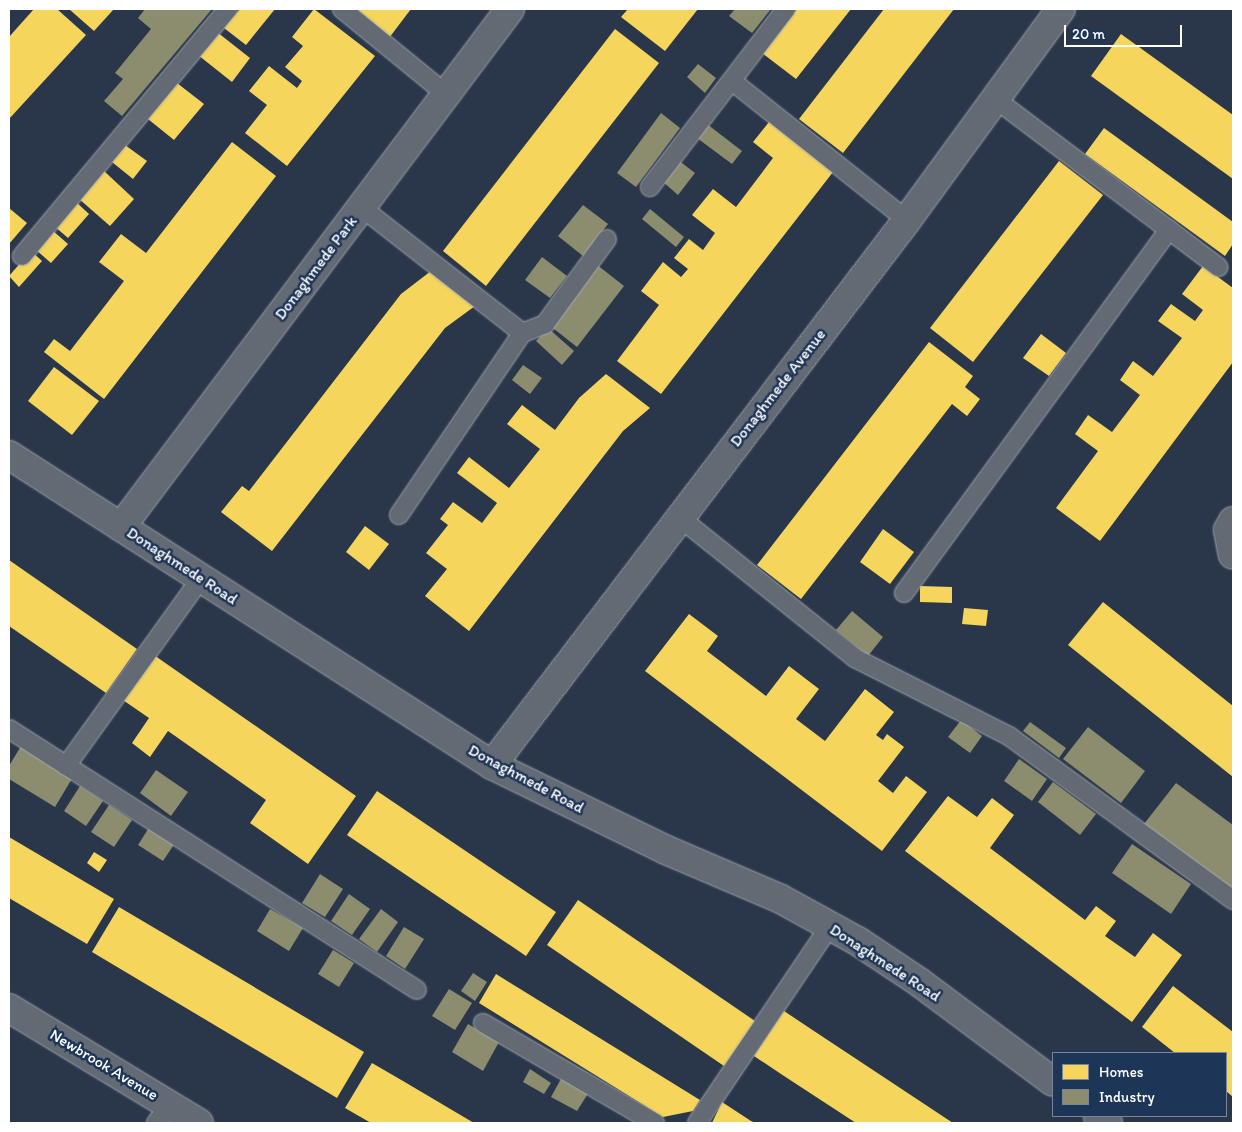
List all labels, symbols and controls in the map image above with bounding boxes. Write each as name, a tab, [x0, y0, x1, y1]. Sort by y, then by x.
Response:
scale bar	[1067, 15, 1184, 47]
text: 20 m	[1072, 25, 1105, 43]
street label: Donaghmede Park	[271, 212, 361, 324]
street label: Donaghmede Avenue	[726, 326, 830, 450]
street label: Donaghmede Road	[123, 523, 241, 609]
street label: Donaghmede Road	[465, 741, 587, 817]
street label: Donaghmede Road	[826, 920, 944, 1006]
street label: Newbrook Avenue	[47, 1025, 161, 1105]
legend	[1052, 1052, 1227, 1117]
text: Homes	[1099, 1063, 1143, 1081]
text: Industry	[1099, 1088, 1155, 1106]

